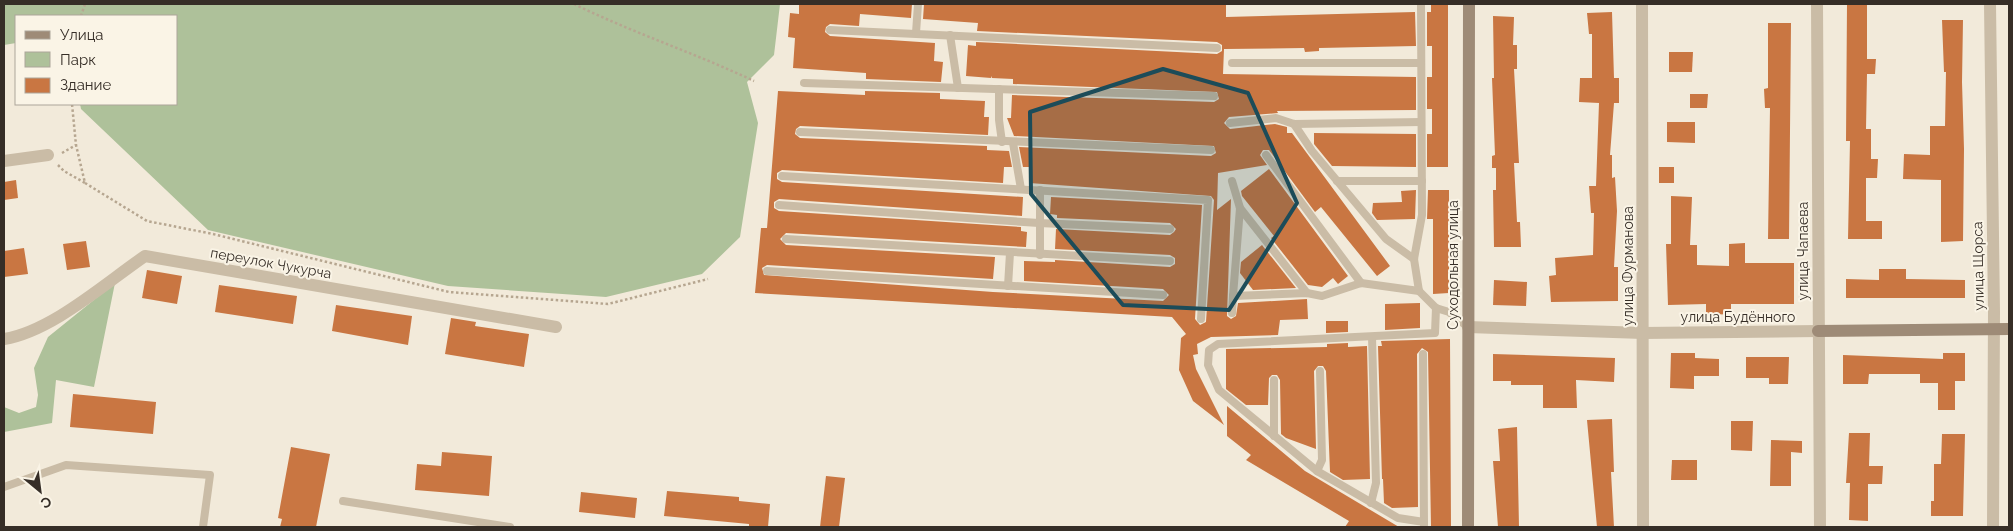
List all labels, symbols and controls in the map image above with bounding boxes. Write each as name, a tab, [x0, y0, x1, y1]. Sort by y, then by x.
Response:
legend	[15, 15, 178, 105]
text: Улица	[60, 26, 104, 44]
text: Парк	[60, 51, 96, 69]
text: Здание	[60, 76, 112, 94]
street label: Суходольная улица	[1445, 200, 1461, 330]
street label: улица Чапаева	[1795, 202, 1811, 300]
street label: улица Фурманова	[1620, 206, 1636, 326]
street label: улица Щорса	[1969, 221, 1987, 311]
street label: переулок Чукурча	[209, 244, 333, 282]
street label: улица Будённого	[1681, 309, 1795, 325]
north arrow	[15, 466, 65, 516]
text: С	[38, 493, 54, 512]

